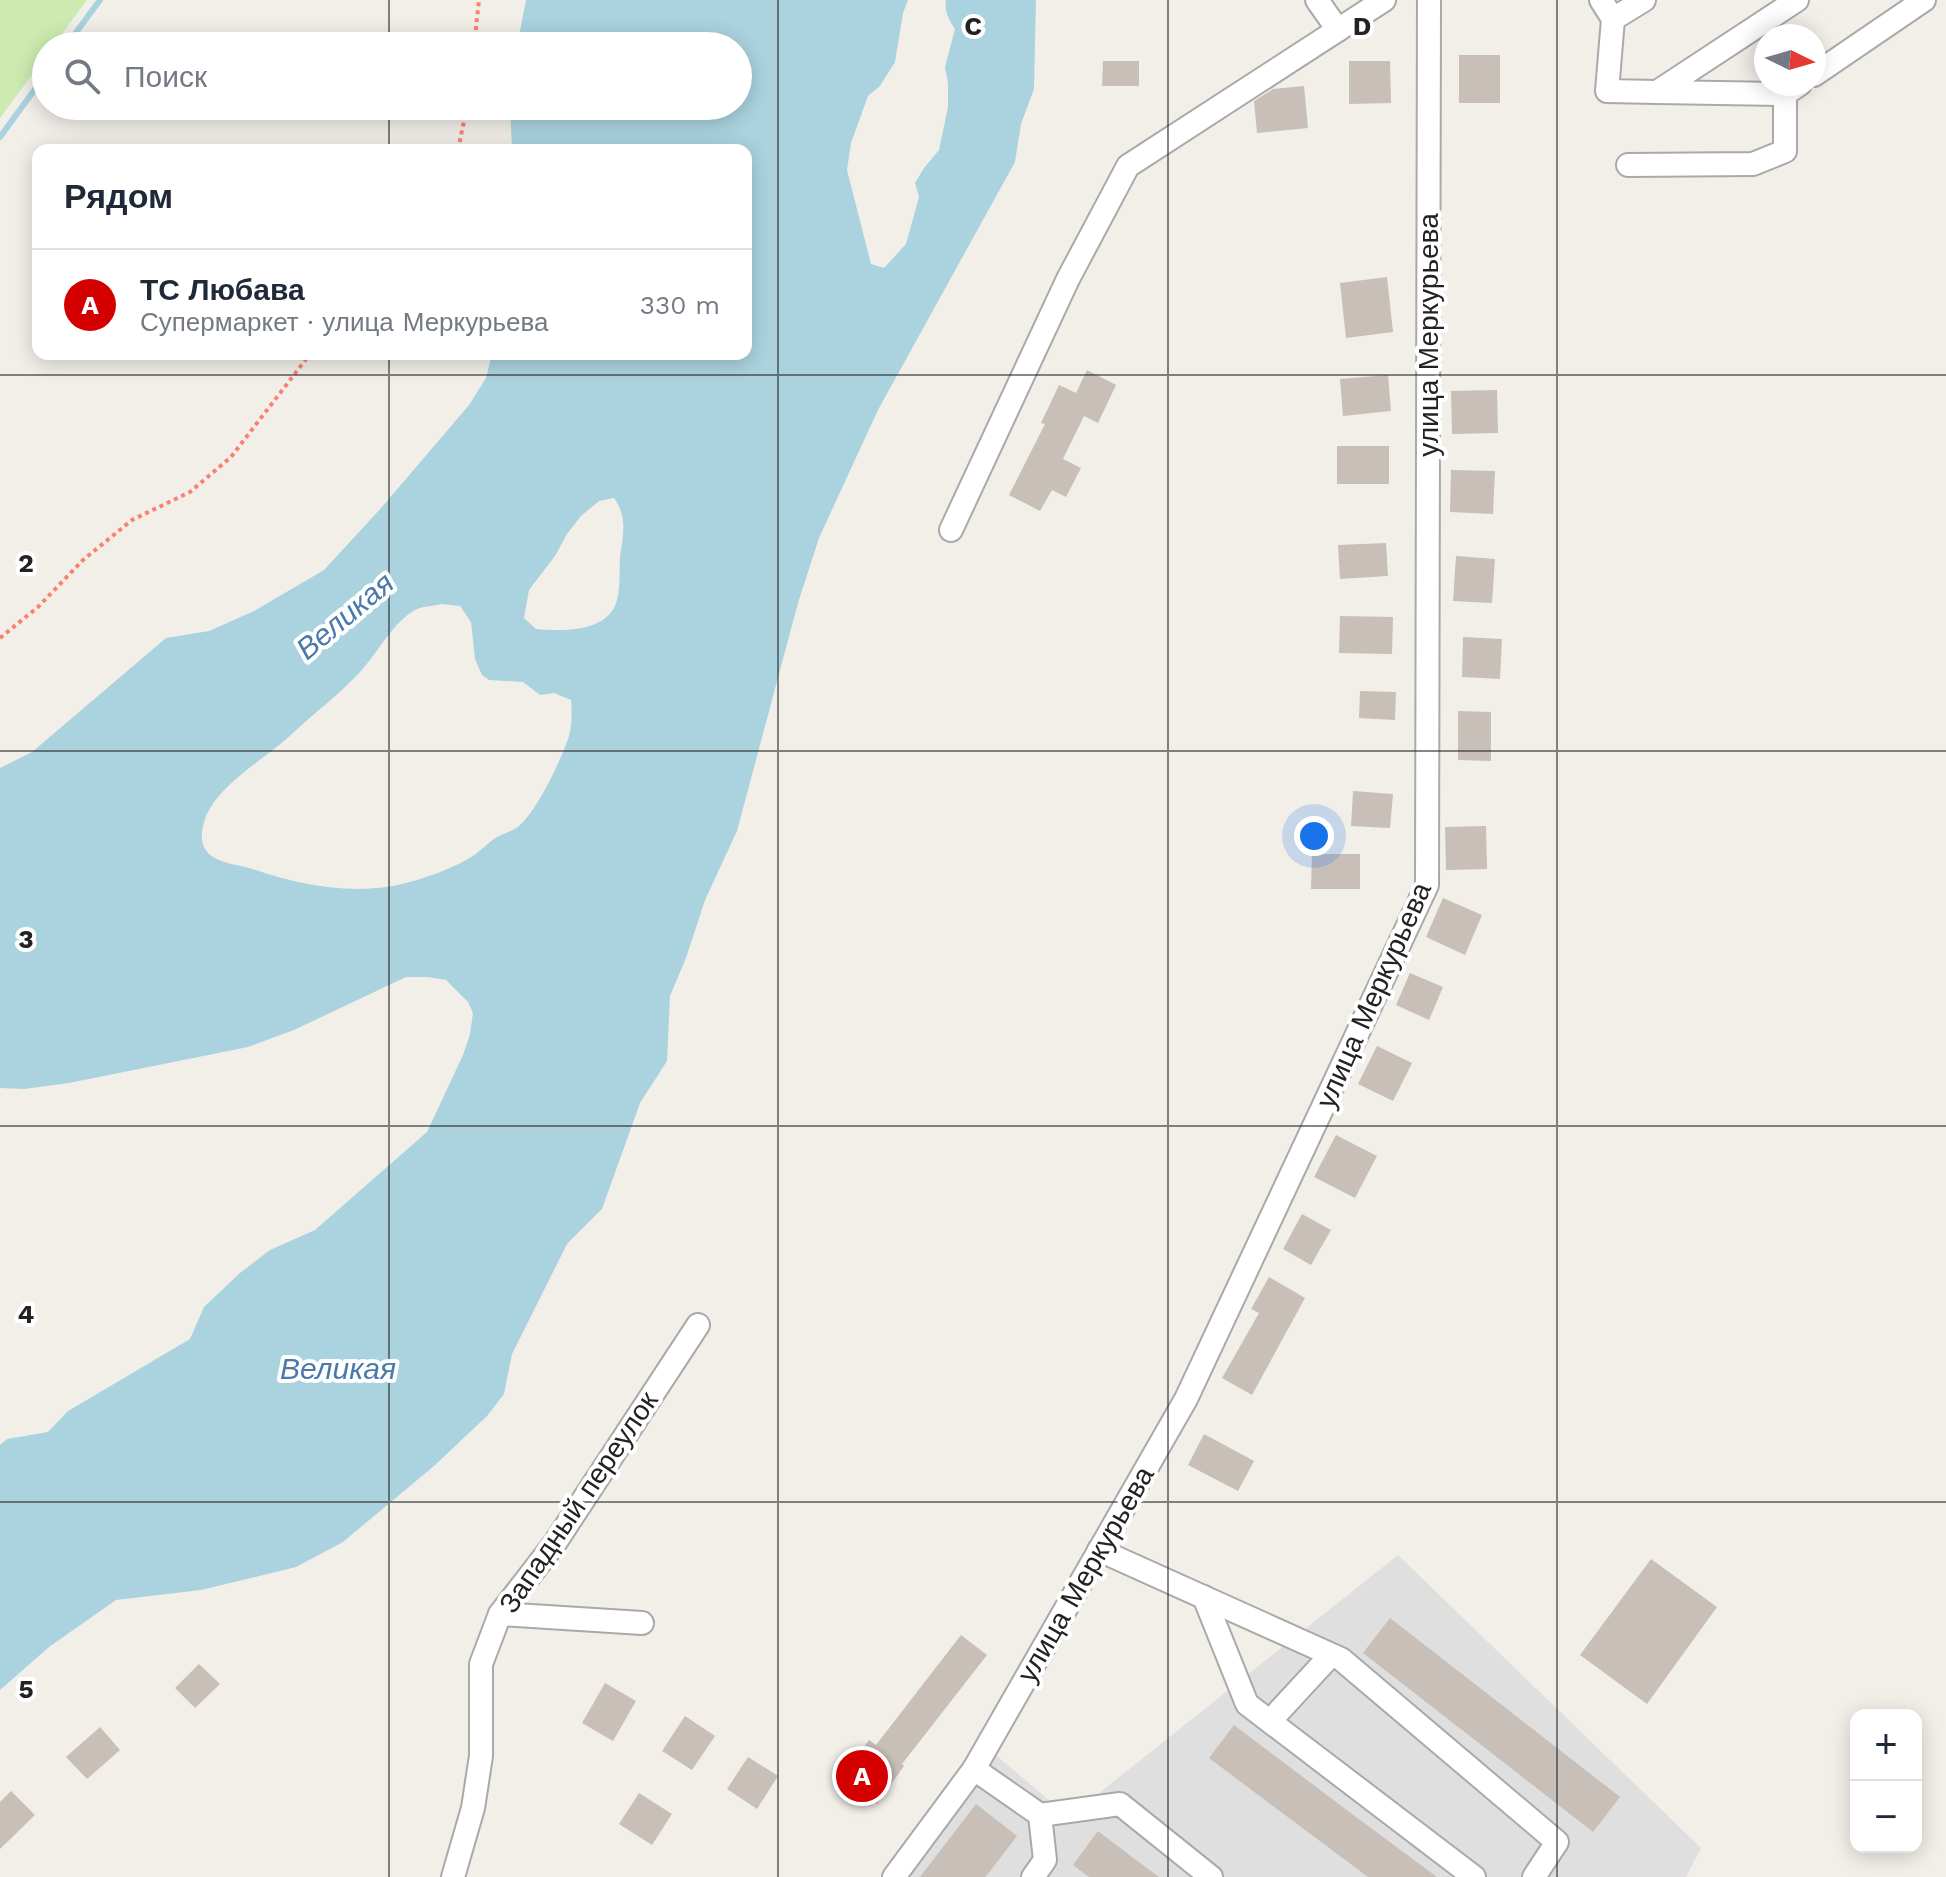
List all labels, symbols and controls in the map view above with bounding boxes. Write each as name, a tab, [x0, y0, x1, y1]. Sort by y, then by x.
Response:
text: C	[964, 11, 982, 41]
text: D	[1353, 11, 1371, 41]
north arrow	[1754, 24, 1826, 96]
search box	[32, 32, 752, 120]
icon: search	[60, 54, 104, 98]
text: Поиск	[124, 59, 207, 94]
text: Рядом	[64, 176, 173, 216]
street label: улица Меркурьева	[1412, 213, 1445, 457]
text: ТС Любава	[140, 272, 305, 307]
text: A	[81, 290, 99, 320]
text: 330 m	[640, 290, 720, 320]
text: Супермаркет · улица Меркурьева	[140, 307, 548, 337]
text: 2	[18, 548, 34, 578]
water label: Великая	[289, 565, 400, 666]
your location	[1294, 816, 1334, 856]
street label: улица Меркурьева	[1309, 877, 1438, 1113]
text: 3	[18, 924, 34, 954]
text: 4	[18, 1299, 35, 1329]
water label: Великая	[280, 1351, 396, 1386]
street label: Западный переулок	[492, 1385, 665, 1619]
street label: улица Меркурьева	[1010, 1460, 1161, 1688]
text: 5	[18, 1674, 34, 1704]
map controls	[1850, 1709, 1922, 1853]
button: +	[1850, 1709, 1922, 1781]
pin: A	[836, 1746, 888, 1806]
button: −	[1850, 1781, 1922, 1853]

